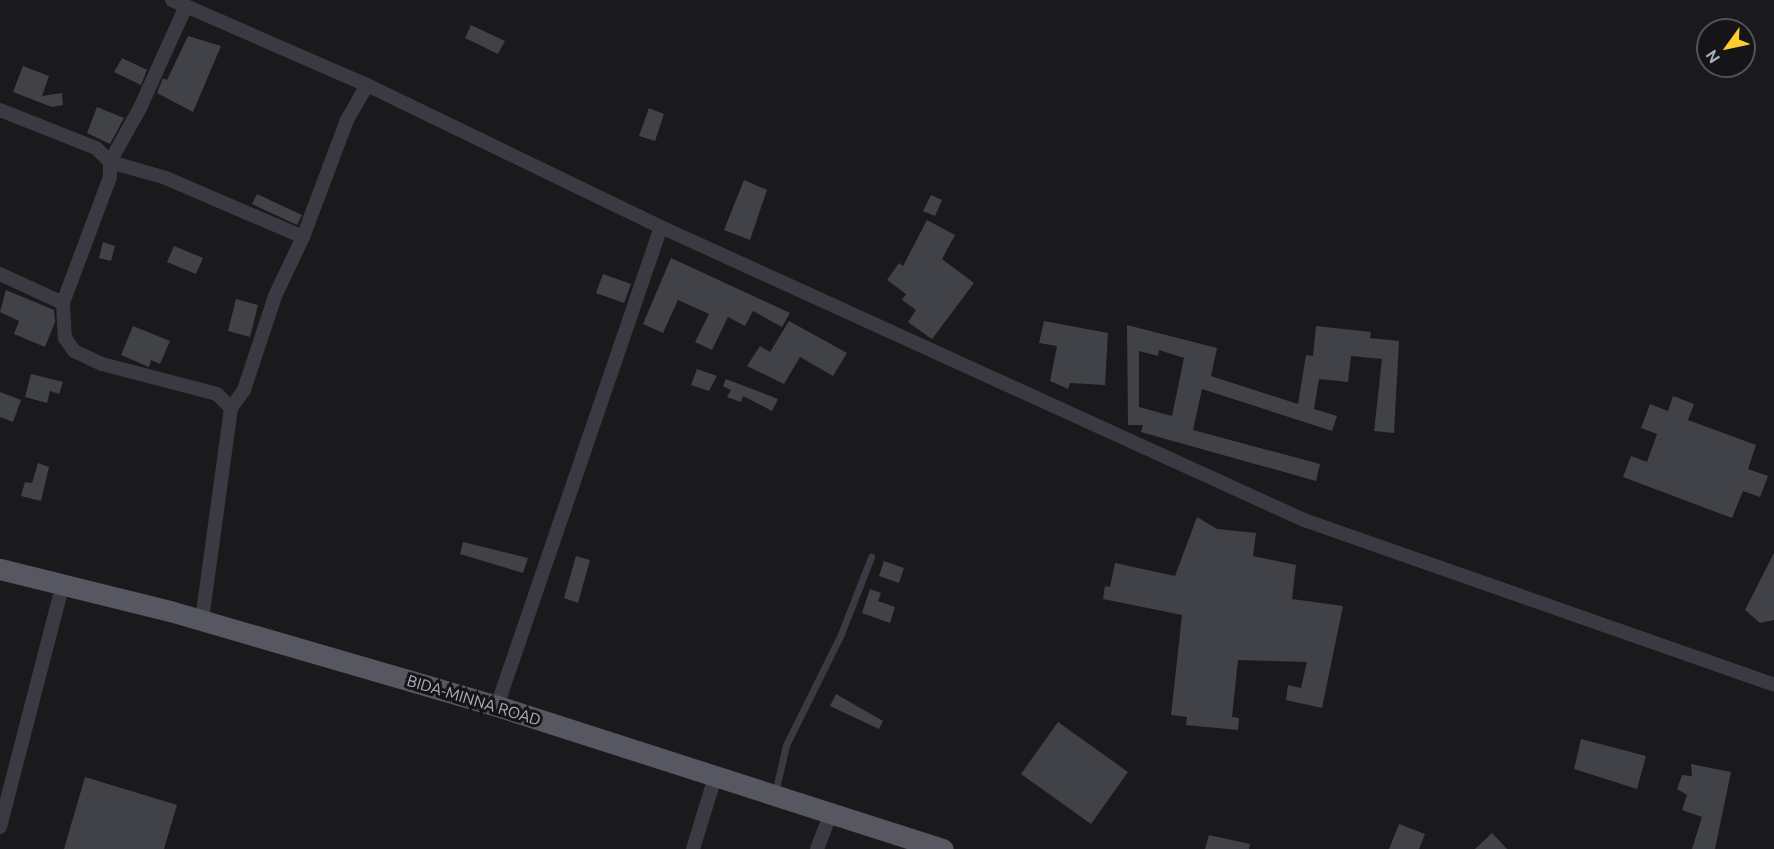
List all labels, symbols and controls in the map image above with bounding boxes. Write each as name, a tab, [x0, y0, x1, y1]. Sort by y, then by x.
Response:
north arrow	[1696, 18, 1756, 78]
text: N	[1702, 47, 1723, 67]
street label: BIDA-MINNA ROAD	[405, 670, 543, 730]

